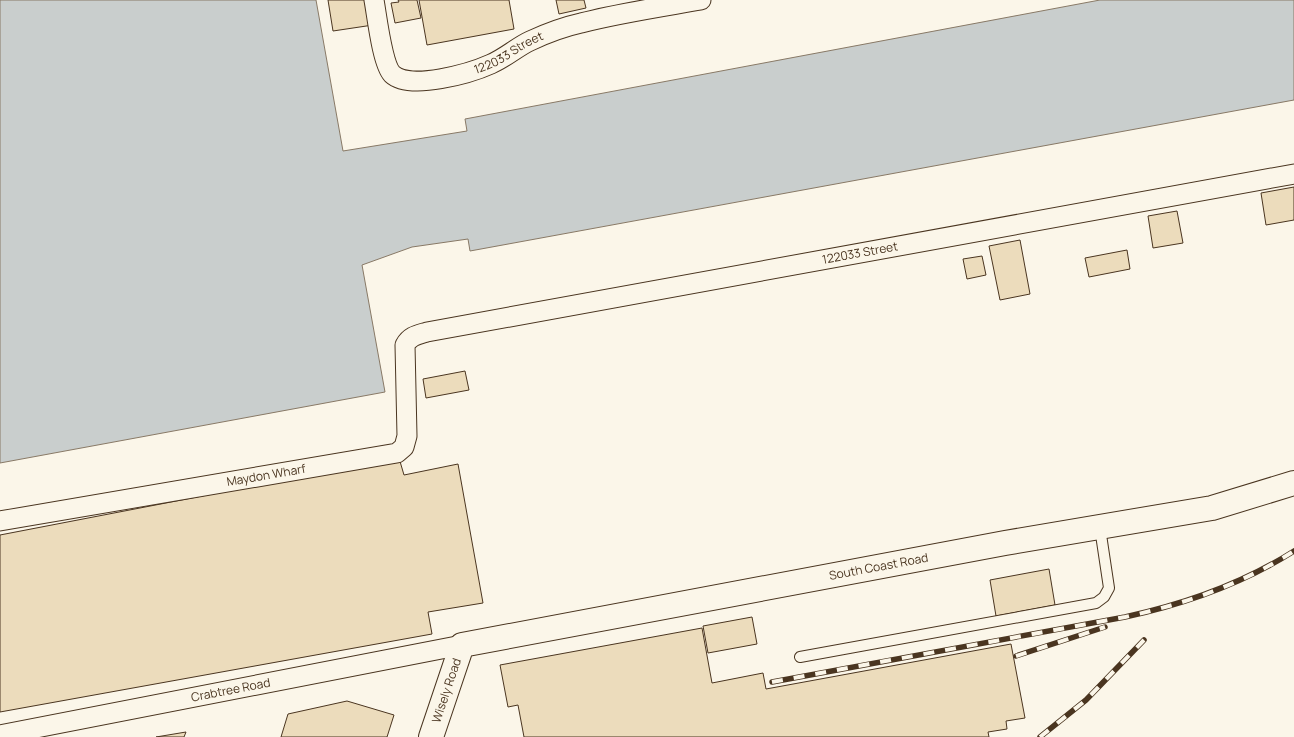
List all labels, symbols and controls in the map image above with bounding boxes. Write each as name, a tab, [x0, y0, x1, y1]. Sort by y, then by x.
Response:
street label: 122033 Street	[472, 27, 546, 78]
street label: 122033 Street	[821, 237, 899, 268]
street label: Maydon Wharf	[225, 460, 308, 490]
street label: South Coast Road	[828, 549, 929, 584]
street label: Wisely Road	[427, 656, 465, 725]
street label: Crabtree Road	[189, 674, 272, 706]

